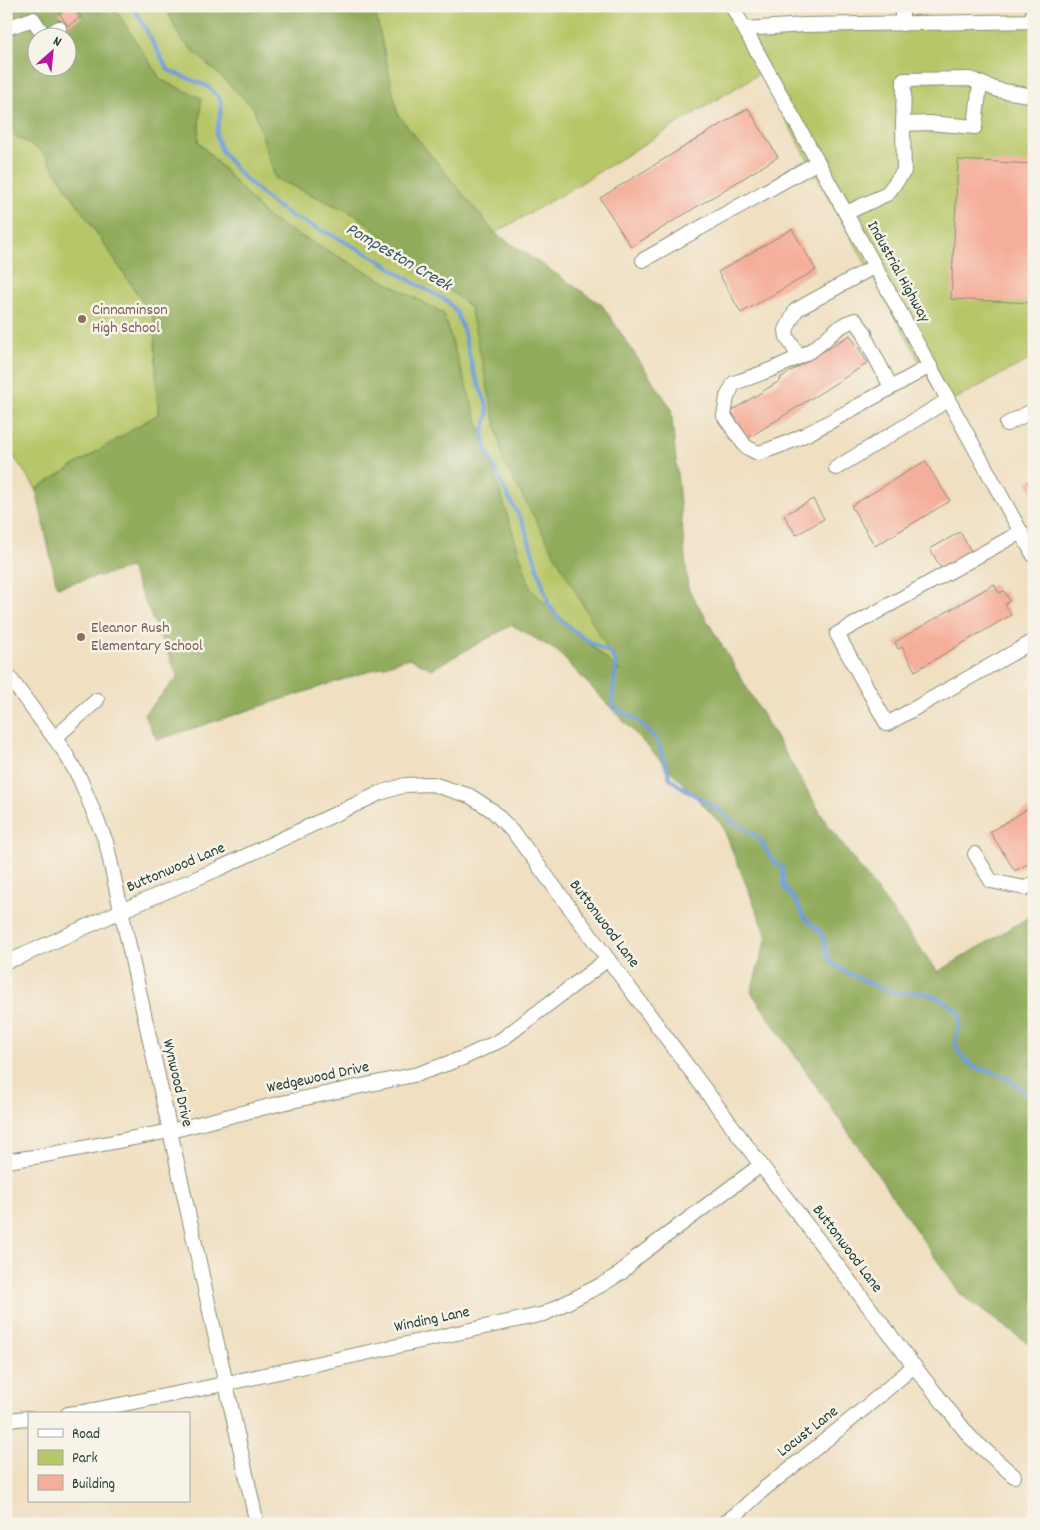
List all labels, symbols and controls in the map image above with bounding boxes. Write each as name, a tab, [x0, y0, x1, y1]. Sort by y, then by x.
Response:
north arrow	[28, 28, 78, 78]
text: N	[49, 32, 65, 53]
street label: Industrial Highway	[861, 217, 936, 327]
water label: Pompeston Creek	[341, 218, 457, 299]
place label: Cinnaminson High School	[92, 299, 168, 340]
marker: Cinnaminson High School	[76, 313, 88, 325]
place label: Eleanor Rush Elementary School	[91, 617, 203, 658]
marker: Eleanor Rush Elementary School	[75, 631, 87, 643]
street label: Buttonwood Lane	[123, 837, 229, 899]
street label: Buttonwood Lane	[563, 875, 645, 973]
street label: Wynwood Drive	[156, 1037, 198, 1129]
street label: Wedgewood Drive	[265, 1056, 371, 1100]
street label: Buttonwood Lane	[806, 1200, 888, 1298]
street label: Winding Lane	[392, 1301, 472, 1339]
street label: Locust Lane	[773, 1401, 843, 1463]
legend	[28, 1412, 190, 1502]
text: Road	[72, 1424, 100, 1446]
text: Park	[72, 1448, 98, 1470]
text: Building	[72, 1474, 115, 1496]

